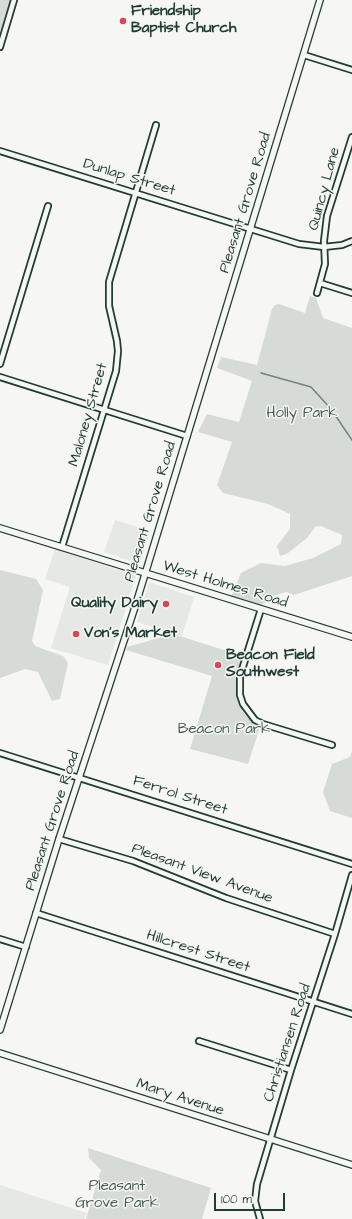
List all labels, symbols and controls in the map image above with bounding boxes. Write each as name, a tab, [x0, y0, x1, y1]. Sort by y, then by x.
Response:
place label: Friendship Baptist Church	[131, 3, 236, 38]
marker: Friendship Baptist Church	[118, 16, 128, 26]
street label: Pleasant Grove Road	[216, 131, 276, 275]
street label: Quincy Lane	[305, 145, 345, 233]
street label: Dunlap Street	[81, 155, 177, 201]
street label: Maloney Street	[66, 361, 112, 469]
park label: Holly Park	[266, 405, 338, 423]
street label: Pleasant Grove Road	[121, 440, 181, 584]
street label: West Holmes Road	[160, 557, 290, 613]
place label: Quality Dairy	[71, 595, 158, 613]
marker: Quality Dairy	[161, 599, 171, 609]
place label: Von's Market	[84, 625, 177, 643]
marker: Von's Market	[71, 629, 81, 639]
place label: Beacon Field Southwest	[226, 647, 315, 682]
marker: Beacon Field Southwest	[213, 660, 223, 670]
park label: Beacon Park	[178, 721, 270, 739]
street label: Pleasant Grove Road	[22, 749, 84, 893]
street label: Ferrol Street	[131, 772, 229, 820]
street label: Pleasant View Avenue	[129, 840, 275, 908]
street label: Hillcrest Street	[144, 927, 252, 977]
street label: Christiansen Road	[260, 982, 316, 1104]
street label: Mary Avenue	[134, 1075, 226, 1121]
park label: Pleasant Grove Park	[75, 1178, 159, 1213]
scale bar	[216, 1185, 287, 1211]
text: 100 m	[221, 1191, 252, 1208]

